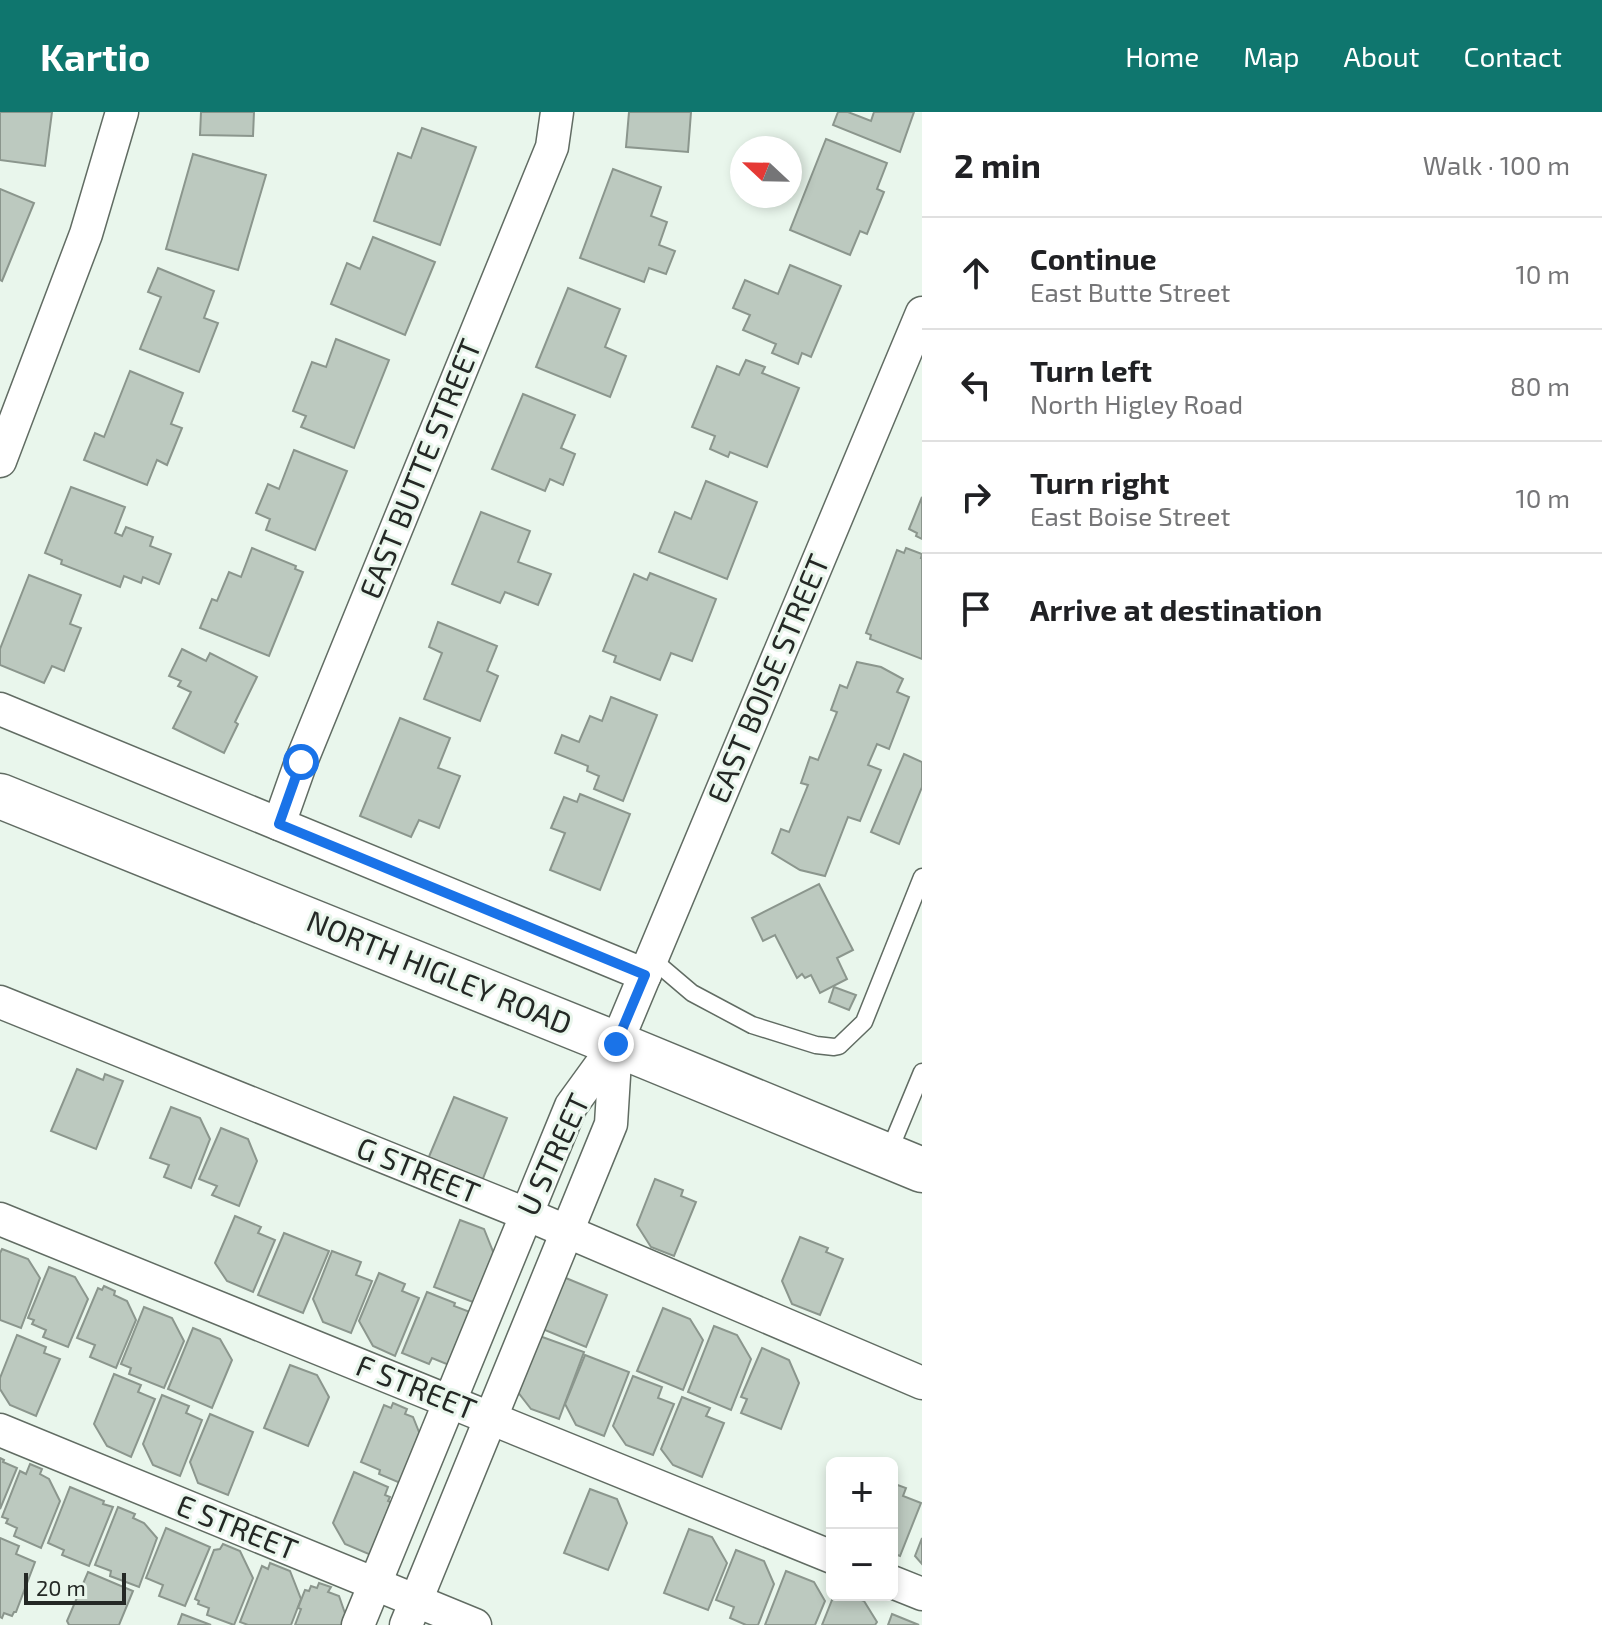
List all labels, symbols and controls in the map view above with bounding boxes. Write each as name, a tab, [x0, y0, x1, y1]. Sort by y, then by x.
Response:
text: Kartio	[40, 33, 150, 79]
text: Home	[1125, 39, 1199, 73]
text: Map	[1243, 39, 1300, 73]
text: About	[1344, 39, 1419, 73]
text: Contact	[1463, 39, 1562, 73]
north arrow	[730, 136, 802, 208]
text: 2 min	[954, 144, 1041, 185]
text: Walk · 100 m	[1423, 149, 1570, 180]
text: Continue	[1030, 240, 1157, 276]
icon: ahead	[954, 251, 998, 295]
text: 10 m	[1515, 258, 1570, 289]
text: East Butte Street	[1030, 276, 1231, 307]
street label: EAST BUTTE STREET	[351, 333, 488, 603]
text: Turn left	[1030, 352, 1152, 388]
icon: left	[954, 363, 998, 407]
text: 80 m	[1510, 370, 1570, 401]
text: North Higley Road	[1030, 388, 1243, 419]
text: Turn right	[1030, 464, 1170, 500]
icon: right	[954, 475, 998, 519]
text: 10 m	[1515, 482, 1570, 513]
text: East Boise Street	[1030, 500, 1230, 531]
street label: EAST BOISE STREET	[699, 549, 836, 808]
icon: arrive	[954, 587, 998, 631]
text: Arrive at destination	[1030, 591, 1322, 627]
route start	[283, 744, 319, 780]
street label: NORTH HIGLEY ROAD	[302, 902, 577, 1041]
route end	[598, 1026, 634, 1062]
street label: U STREET	[508, 1087, 596, 1221]
street label: G STREET	[352, 1128, 485, 1210]
street label: F STREET	[352, 1346, 482, 1426]
map controls	[826, 1457, 898, 1601]
button: +	[826, 1457, 898, 1529]
street label: E STREET	[172, 1486, 304, 1567]
button: −	[826, 1529, 898, 1601]
scale bar	[24, 1569, 126, 1605]
text: 20 m	[36, 1574, 86, 1600]

